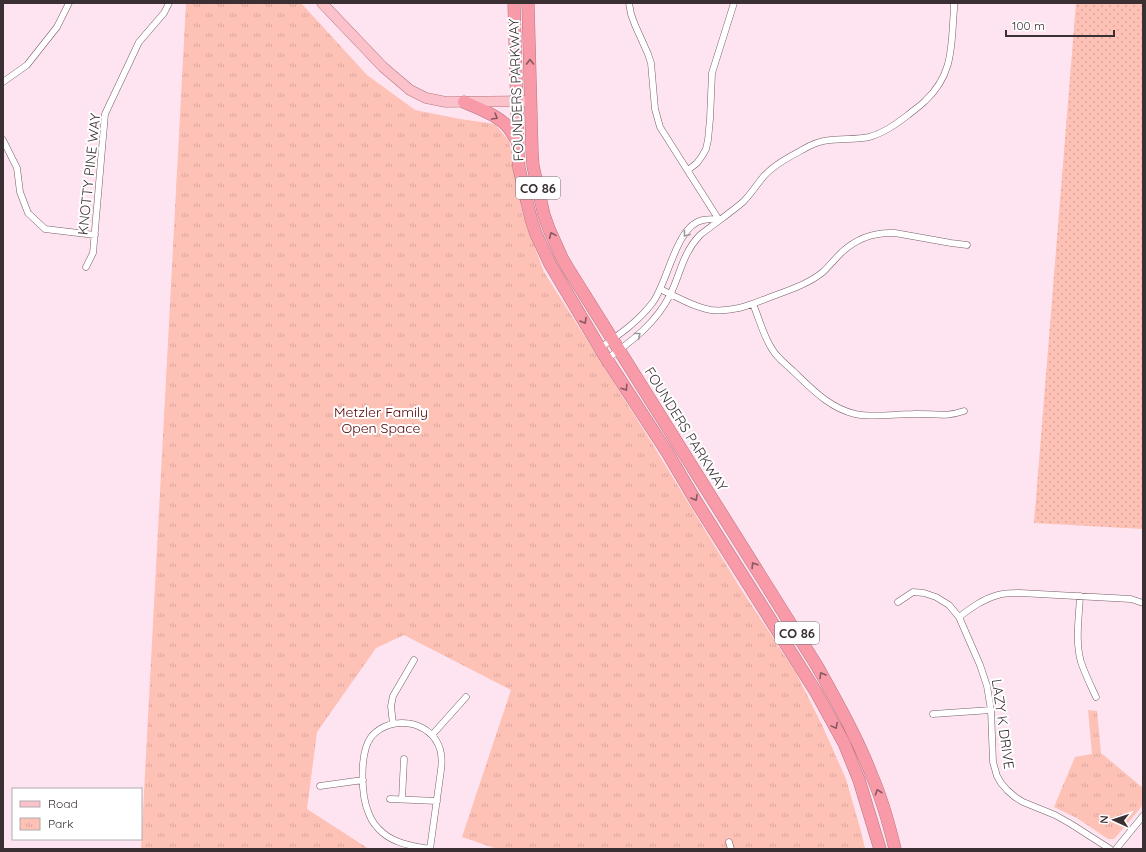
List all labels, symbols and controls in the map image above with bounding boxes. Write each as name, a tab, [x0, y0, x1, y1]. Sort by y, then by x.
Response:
scale bar	[1006, 12, 1114, 38]
street label: FOUNDERS PARKWAY	[505, 18, 527, 162]
text: 100 m	[1012, 18, 1045, 33]
one-way arrow	[525, 59, 534, 65]
street label: KNOTTY PINE WAY	[74, 112, 104, 236]
one-way arrow	[490, 112, 498, 119]
road number: CO 86	[516, 177, 560, 199]
one-way arrow	[683, 230, 690, 237]
one-way arrow	[549, 231, 557, 239]
one-way arrow	[579, 317, 586, 324]
one-way arrow	[633, 333, 640, 340]
street label: FOUNDERS PARKWAY	[641, 364, 732, 494]
one-way arrow	[620, 384, 628, 391]
park label: Metzler Family Open Space	[334, 403, 428, 437]
one-way arrow	[690, 494, 697, 501]
one-way arrow	[751, 562, 759, 569]
road number: CO 86	[775, 622, 819, 644]
one-way arrow	[820, 672, 827, 679]
street label: LAZY K DRIVE	[988, 678, 1018, 770]
one-way arrow	[830, 722, 837, 729]
legend	[12, 788, 142, 840]
one-way arrow	[875, 789, 883, 796]
text: Road	[48, 796, 78, 811]
north arrow	[1094, 800, 1134, 840]
text: N	[1097, 815, 1111, 824]
text: Park	[48, 816, 73, 831]

